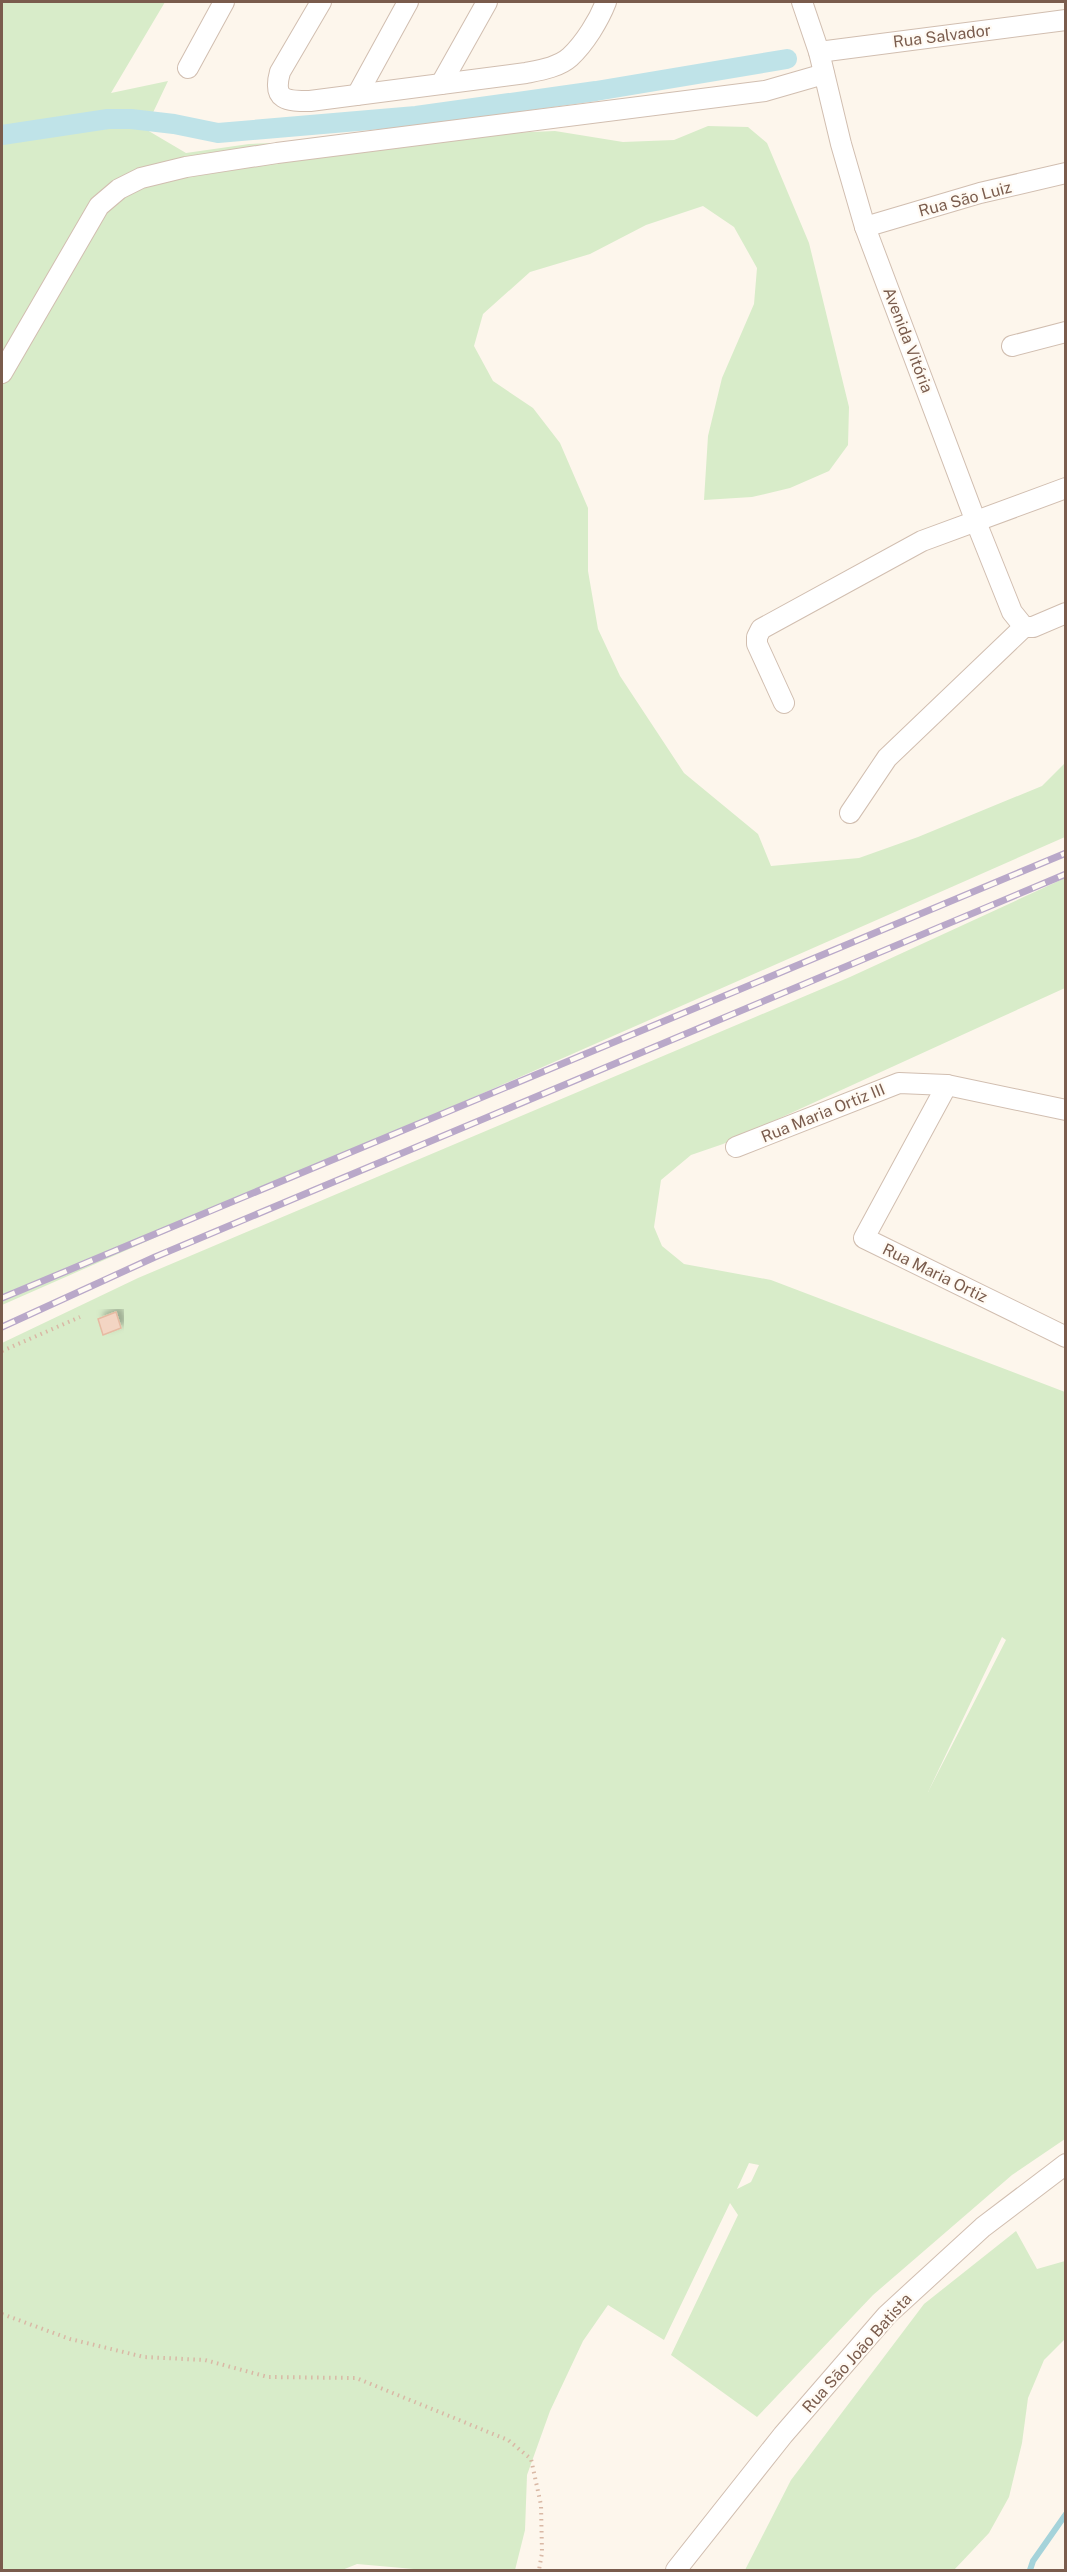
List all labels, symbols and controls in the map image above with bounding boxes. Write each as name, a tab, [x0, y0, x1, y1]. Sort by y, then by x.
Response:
street label: Rua Salvador	[892, 21, 992, 51]
street label: Rua São Luiz	[916, 177, 1014, 221]
street label: Avenida Vitória	[879, 285, 937, 395]
street label: Rua Maria Ortiz III	[758, 1080, 888, 1146]
street label: Rua Maria Ortiz	[880, 1239, 991, 1307]
street label: Rua São João Batista	[798, 2289, 916, 2417]

